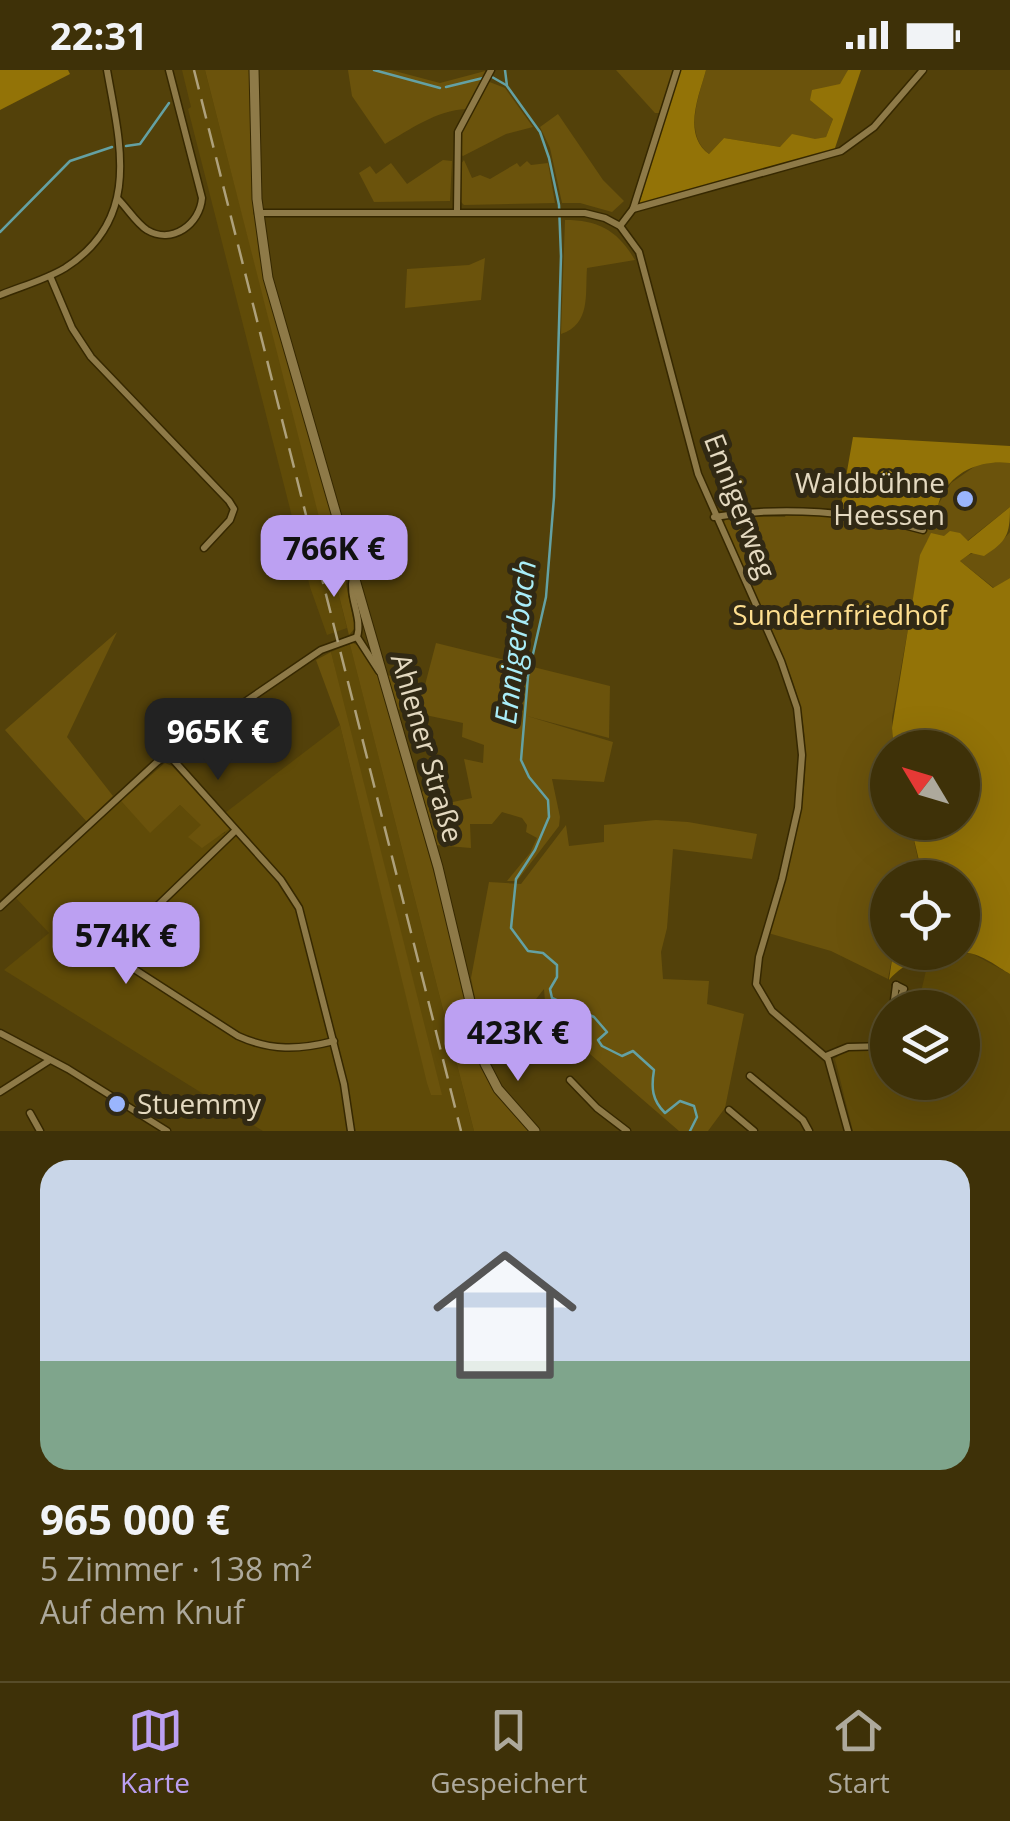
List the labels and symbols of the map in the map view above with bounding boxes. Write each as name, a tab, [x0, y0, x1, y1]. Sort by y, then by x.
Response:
street label: Ennigerweg	[696, 428, 786, 583]
place label: Waldbühne Heessen	[795, 463, 945, 533]
marker: Waldbühne Heessen	[954, 488, 976, 510]
pin: 766K €	[253, 515, 415, 600]
water label: Ennigerbach	[484, 557, 545, 726]
park label: Sundernfriedhof	[732, 595, 949, 633]
street label: Ahlener Straße	[383, 649, 473, 847]
pin: 965K €	[137, 698, 299, 783]
north arrow	[870, 730, 980, 840]
pin: 574K €	[45, 902, 207, 987]
pin: 423K €	[437, 999, 599, 1084]
place label: Stuemmy	[137, 1084, 262, 1122]
marker: Stuemmy	[106, 1093, 128, 1115]

